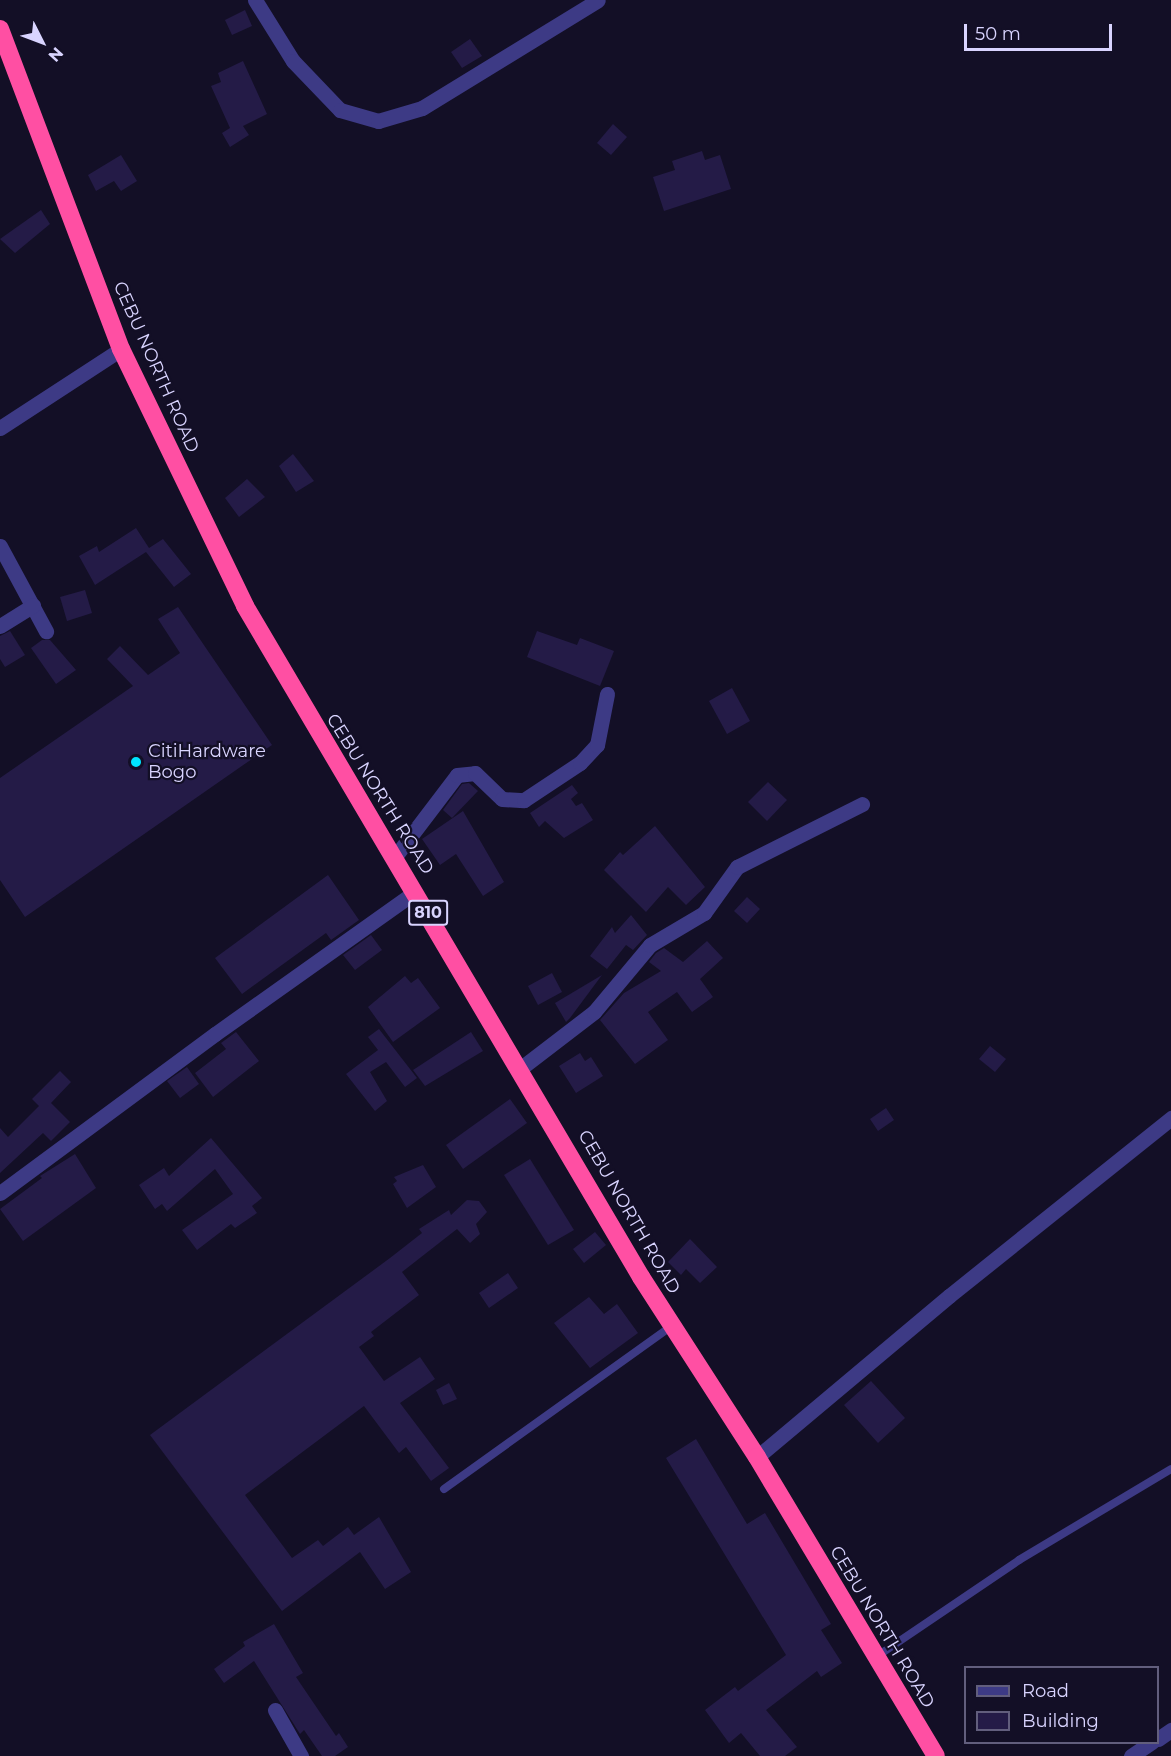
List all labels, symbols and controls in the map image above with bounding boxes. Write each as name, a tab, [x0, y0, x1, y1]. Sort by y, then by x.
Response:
north arrow	[12, 12, 72, 72]
scale bar	[967, 12, 1116, 50]
text: 50 m	[975, 23, 1021, 45]
text: N	[44, 43, 67, 66]
street label: CEBU NORTH ROAD	[108, 278, 204, 456]
street label: CEBU NORTH ROAD	[322, 710, 438, 878]
place label: CitiHardware Bogo	[148, 741, 266, 783]
marker: CitiHardware Bogo	[129, 755, 143, 769]
road number: 810	[407, 900, 449, 926]
street label: CEBU NORTH ROAD	[573, 1126, 685, 1298]
street label: CEBU NORTH ROAD	[825, 1542, 939, 1712]
legend	[964, 1666, 1159, 1744]
text: Road	[1022, 1680, 1069, 1702]
text: Building	[1022, 1710, 1099, 1732]

